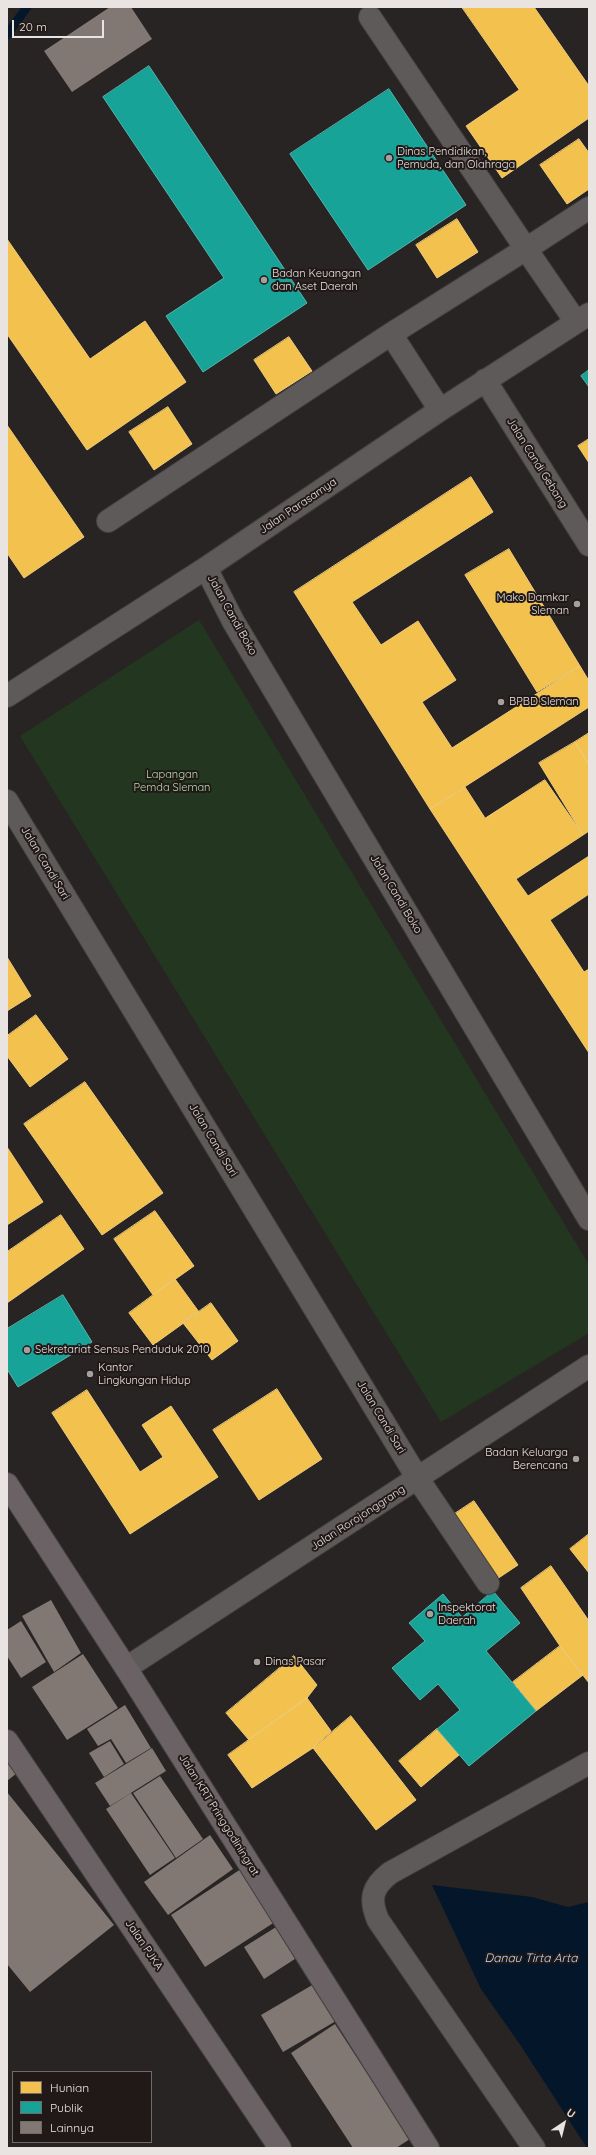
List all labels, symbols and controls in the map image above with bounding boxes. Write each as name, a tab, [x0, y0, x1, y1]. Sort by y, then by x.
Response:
scale bar	[14, 12, 106, 38]
text: 20 m	[19, 19, 47, 34]
place label: Dinas Pendidikan, Pemuda, dan Olahraga	[397, 145, 515, 171]
marker: Dinas Pendidikan, Pemuda, dan Olahraga	[384, 153, 394, 163]
place label: Badan Keuangan dan Aset Daerah	[272, 267, 361, 293]
marker: Badan Keuangan dan Aset Daerah	[259, 275, 269, 285]
street label: Jalan Candi Gebang	[504, 415, 570, 511]
street label: Jalan Parasamya	[257, 475, 339, 537]
street label: Jalan Candi Boko	[204, 573, 260, 657]
place label: Mako Damkar Sleman	[497, 591, 569, 617]
marker: Mako Damkar Sleman	[572, 599, 582, 609]
place label: BPBD Sleman	[509, 695, 579, 709]
marker: BPBD Sleman	[496, 697, 506, 707]
park label: Lapangan Pemda Sleman	[134, 768, 210, 794]
street label: Jalan Candi Sari	[18, 824, 72, 902]
street label: Jalan Candi Boko	[367, 852, 425, 936]
street label: Jalan Candi Sari	[186, 1101, 240, 1179]
place label: Sekretariat Sensus Penduduk 2010	[35, 1343, 210, 1357]
marker: Sekretariat Sensus Penduduk 2010	[22, 1345, 32, 1355]
place label: Kantor Lingkungan Hidup	[98, 1361, 191, 1387]
marker: Kantor Lingkungan Hidup	[85, 1369, 95, 1379]
street label: Jalan Candi Sari	[354, 1378, 408, 1456]
place label: Badan Keluarga Berencana	[485, 1446, 568, 1472]
marker: Badan Keluarga Berencana	[571, 1454, 581, 1464]
street label: Jalan Rorojonggrang	[308, 1483, 408, 1553]
place label: Inspektorat Daerah	[438, 1601, 496, 1627]
marker: Inspektorat Daerah	[425, 1609, 435, 1619]
place label: Dinas Pasar	[265, 1655, 326, 1669]
marker: Dinas Pasar	[252, 1657, 262, 1667]
street label: Jalan KRT Pringgodiningrat	[176, 1752, 262, 1878]
street label: Jalan PJKA	[122, 1917, 166, 1973]
water label: Danau Tirta Arta	[485, 1951, 577, 1965]
legend	[12, 2071, 152, 2143]
text: Hunian	[50, 2080, 89, 2095]
text: Publik	[50, 2100, 83, 2115]
north arrow	[544, 2103, 584, 2143]
text: U	[564, 2105, 578, 2121]
text: Lainnya	[50, 2120, 94, 2135]

